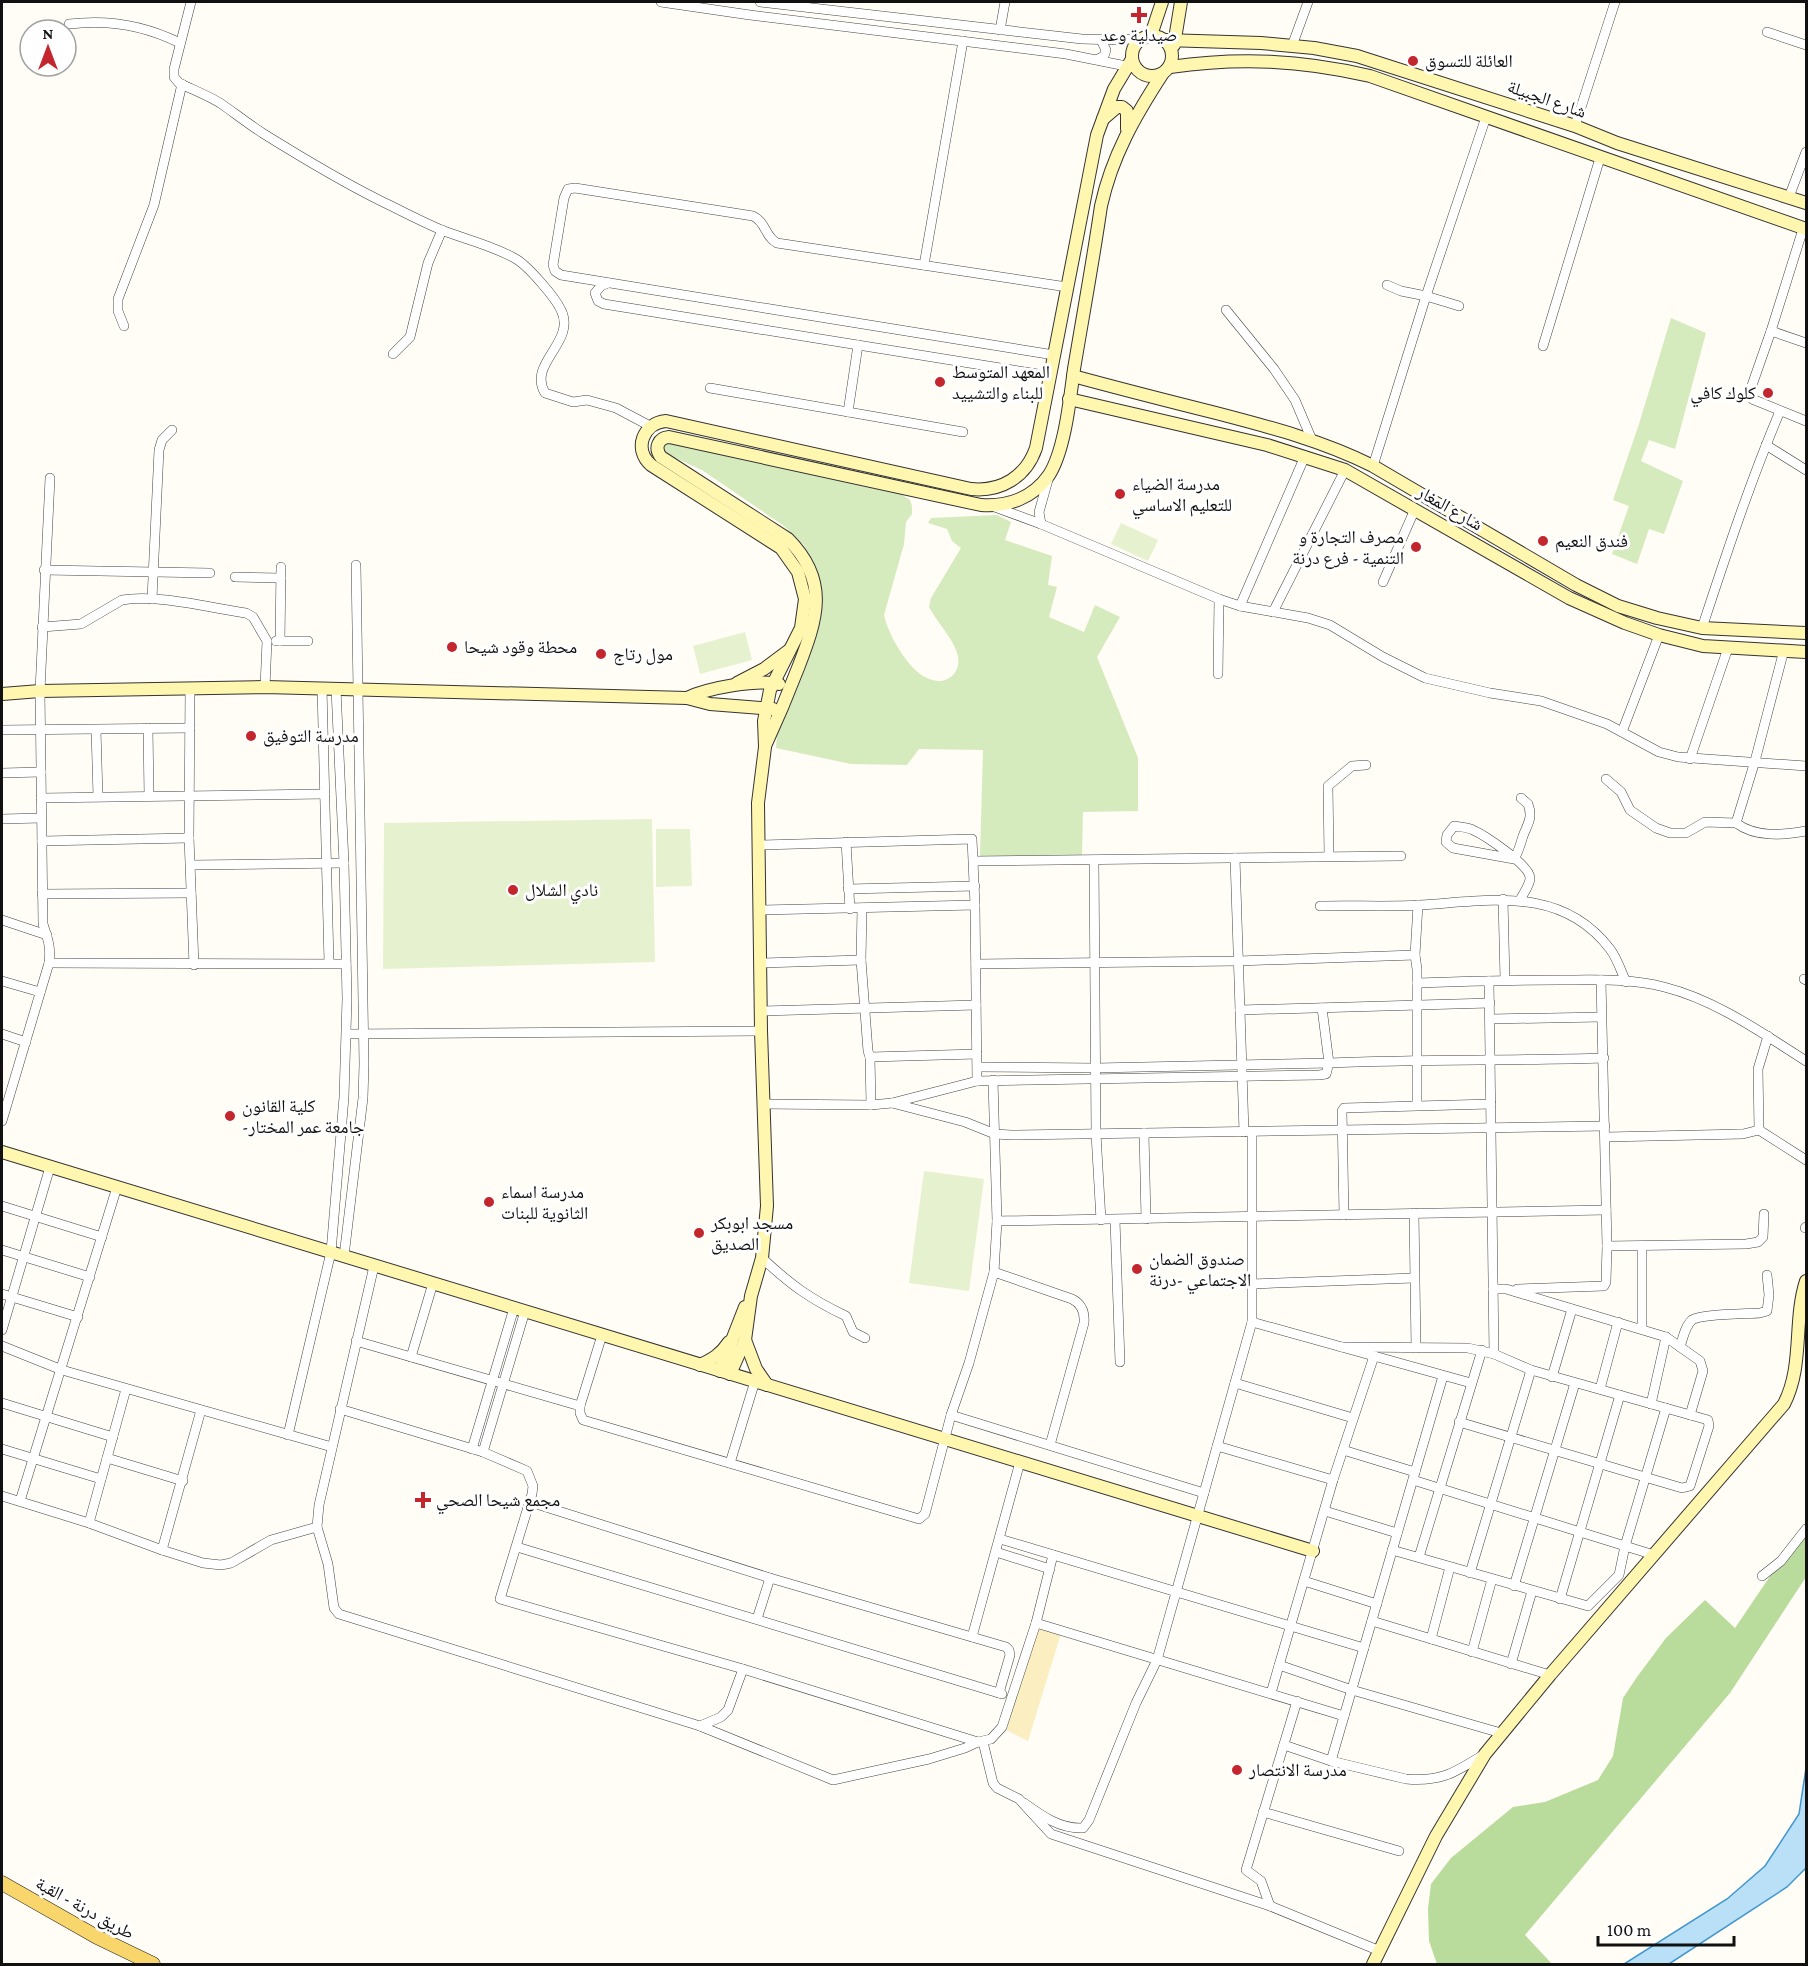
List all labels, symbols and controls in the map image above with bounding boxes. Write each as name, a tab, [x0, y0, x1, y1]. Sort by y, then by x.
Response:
marker: صيدلية وعد	[1132, 8, 1146, 22]
north arrow	[18, 18, 78, 78]
text: N	[43, 25, 54, 42]
place label: صيدلية وعد	[1100, 25, 1178, 45]
place label: العائلة للتسوق	[1425, 51, 1513, 72]
marker: العائلة للتسوق	[1406, 54, 1420, 68]
street label: شارع الجبيلة	[1505, 76, 1589, 123]
place label: المعهد المتوسط للبناء والتشييد	[952, 362, 1050, 404]
marker: المعهد المتوسط للبناء والتشييد	[933, 375, 947, 389]
place label: كلوك كافي	[1690, 383, 1757, 408]
marker: كلوك كافي	[1761, 386, 1775, 400]
place label: مدرسة الضياء للتعليم الاساسي	[1132, 474, 1232, 520]
street label: شارع المغار	[1412, 481, 1486, 536]
marker: مدرسة الضياء للتعليم الاساسي	[1113, 487, 1127, 501]
place label: مصرف التجارة و التنمية - فرع درنة	[1292, 527, 1404, 569]
place label: فندق النعيم	[1555, 531, 1628, 553]
marker: فندق النعيم	[1536, 534, 1550, 548]
marker: مصرف التجارة و التنمية - فرع درنة	[1409, 540, 1423, 554]
place label: محطة وقود شيحا	[464, 637, 577, 657]
marker: محطة وقود شيحا	[445, 640, 459, 654]
place label: مول رتاج	[613, 644, 673, 666]
marker: مول رتاج	[594, 647, 608, 661]
place label: مدرسة التوفيق	[263, 726, 359, 747]
marker: مدرسة التوفيق	[244, 729, 258, 743]
place label: نادي الشلال	[525, 880, 598, 905]
marker: نادي الشلال	[506, 883, 520, 897]
place label: كلية القانون -جامعة عمر المختار	[242, 1096, 364, 1137]
marker: كلية القانون -جامعة عمر المختار	[223, 1109, 237, 1123]
place label: مدرسة اسماء الثانوية للبنات	[501, 1182, 588, 1224]
marker: مدرسة اسماء الثانوية للبنات	[482, 1195, 496, 1209]
place label: مسجد ابوبكر الصديق	[710, 1213, 793, 1255]
marker: مسجد ابوبكر الصديق	[692, 1226, 706, 1240]
place label: صندوق الضمان الاجتماعي -درنة	[1149, 1249, 1251, 1295]
marker: صندوق الضمان الاجتماعي -درنة	[1130, 1262, 1144, 1276]
place label: مجمع شيحا الصحي	[436, 1490, 560, 1515]
marker: مجمع شيحا الصحي	[414, 1491, 432, 1509]
place label: مدرسة الانتصار	[1248, 1760, 1347, 1780]
marker: مدرسة الانتصار	[1230, 1763, 1244, 1777]
street label: طريق درنة - القبة	[32, 1873, 138, 1944]
scale bar	[1598, 1909, 1734, 1947]
text: 100 m	[1607, 1920, 1652, 1940]

